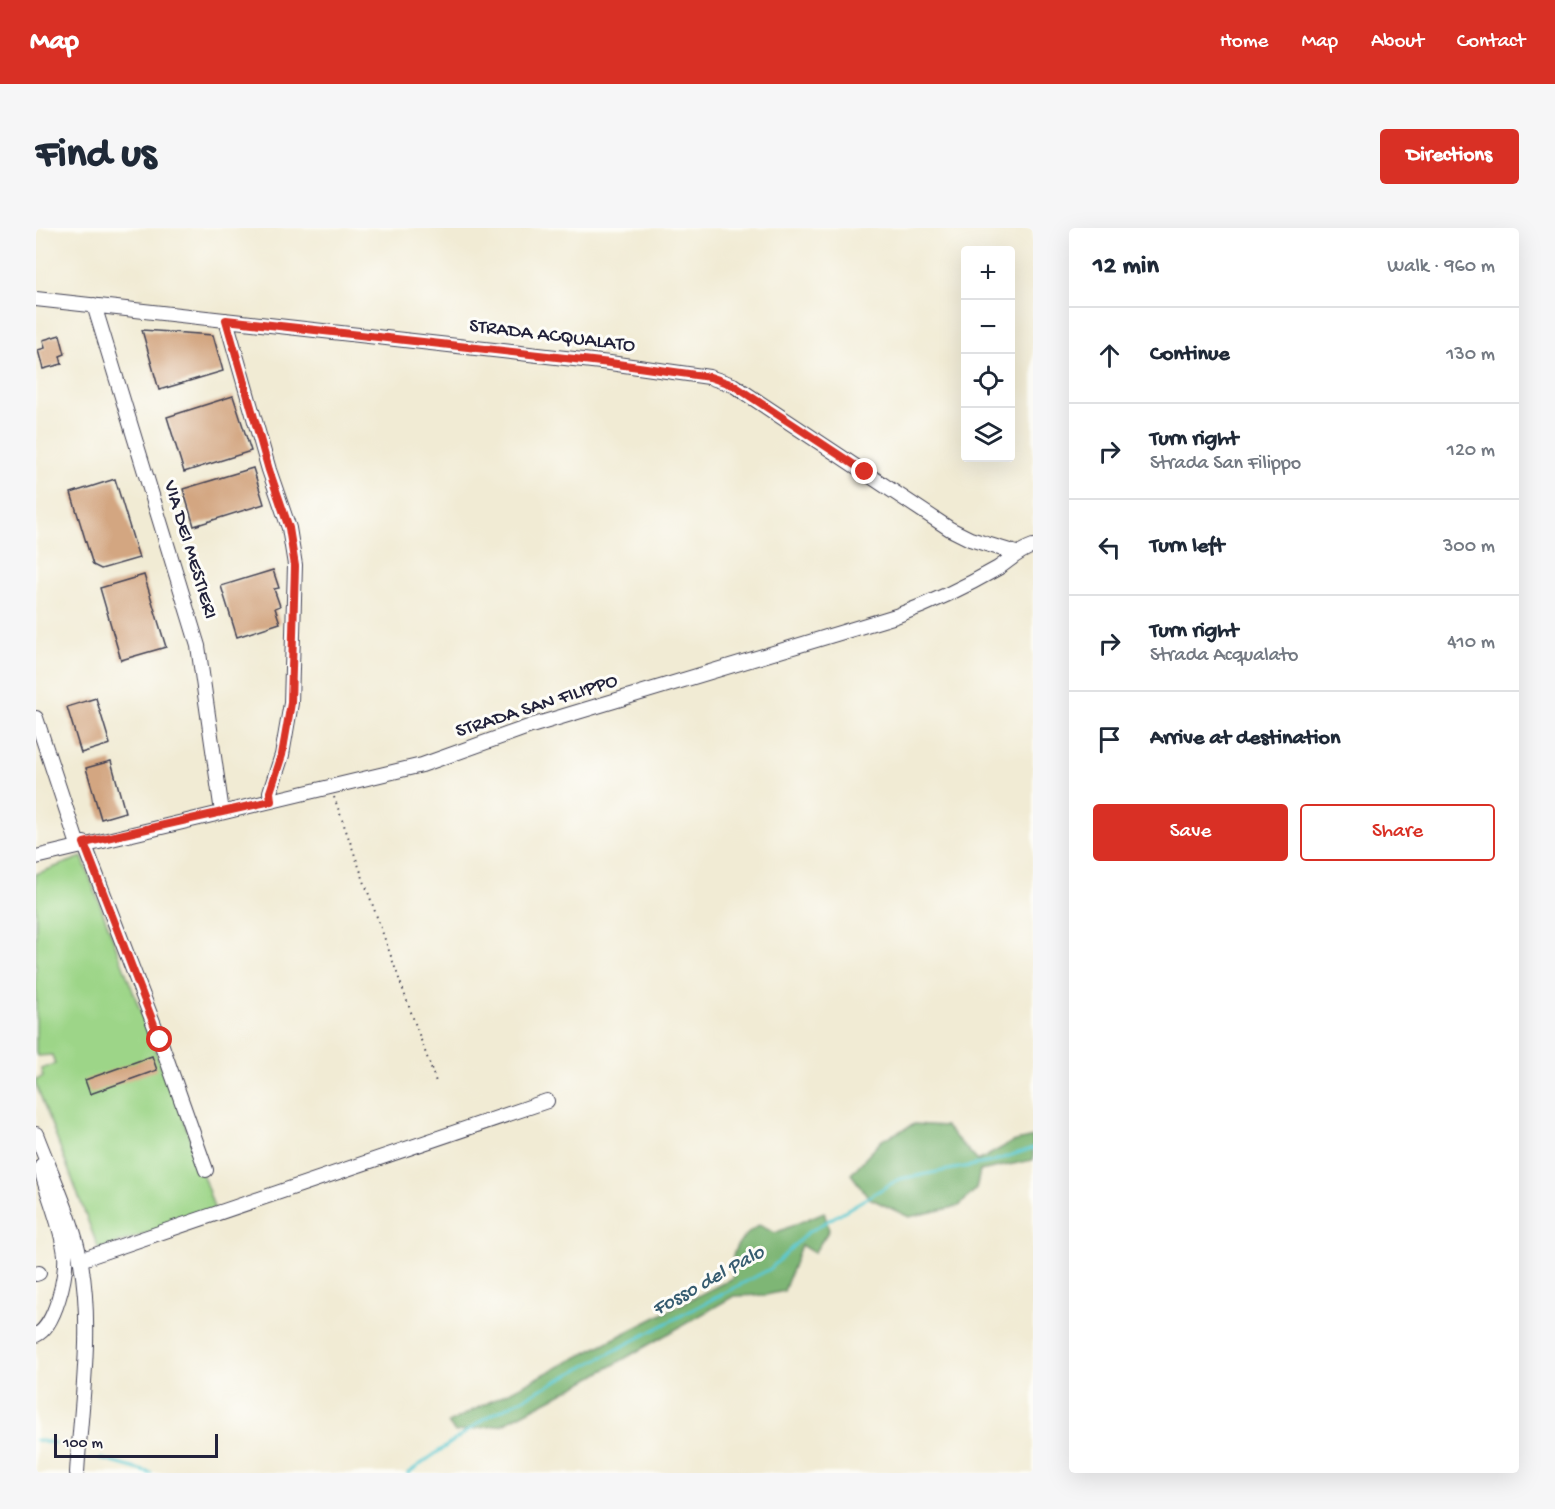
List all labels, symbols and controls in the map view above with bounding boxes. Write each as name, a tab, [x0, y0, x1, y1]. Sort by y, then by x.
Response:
text: Map	[30, 26, 79, 59]
text: Home	[1220, 30, 1268, 55]
text: Map	[1301, 30, 1338, 55]
text: About	[1371, 30, 1424, 55]
text: Contact	[1457, 30, 1525, 55]
button: Directions	[1380, 129, 1519, 184]
text: Find us	[36, 132, 156, 181]
map controls	[961, 246, 1015, 462]
button: +	[961, 246, 1015, 300]
text: 12 min	[1093, 252, 1159, 283]
text: Walk · 960 m	[1387, 256, 1495, 279]
button: −	[961, 300, 1015, 354]
street label: STRADA ACQUALATO	[468, 315, 636, 359]
icon: ahead	[1093, 339, 1126, 372]
text: Continue	[1150, 342, 1230, 368]
text: 130 m	[1446, 344, 1495, 367]
button: locate	[961, 354, 1015, 408]
button: layers	[961, 408, 1015, 462]
text: Turn right	[1150, 427, 1238, 453]
icon: right	[1093, 435, 1126, 468]
text: 120 m	[1447, 440, 1495, 463]
text: Strada San Filippo	[1150, 453, 1301, 476]
route end	[851, 458, 877, 484]
street label: VIA DEI MESTIERI	[157, 477, 221, 622]
icon: left	[1093, 531, 1126, 564]
text: Turn left	[1150, 534, 1224, 560]
text: 300 m	[1443, 536, 1495, 559]
text: Turn right	[1150, 619, 1238, 645]
icon: right	[1093, 627, 1126, 660]
text: 410 m	[1447, 632, 1495, 655]
text: Strada Acqualato	[1150, 645, 1298, 668]
street label: STRADA SAN FILIPPO	[453, 670, 621, 744]
icon: arrive	[1093, 723, 1126, 756]
text: Arrive at destination	[1150, 726, 1340, 752]
button: Save	[1093, 804, 1288, 861]
button: Share	[1300, 804, 1495, 861]
route start	[146, 1026, 172, 1052]
water label: Fosso del Palo	[648, 1240, 770, 1323]
scale bar	[54, 1431, 218, 1458]
text: 100 m	[63, 1435, 103, 1454]

